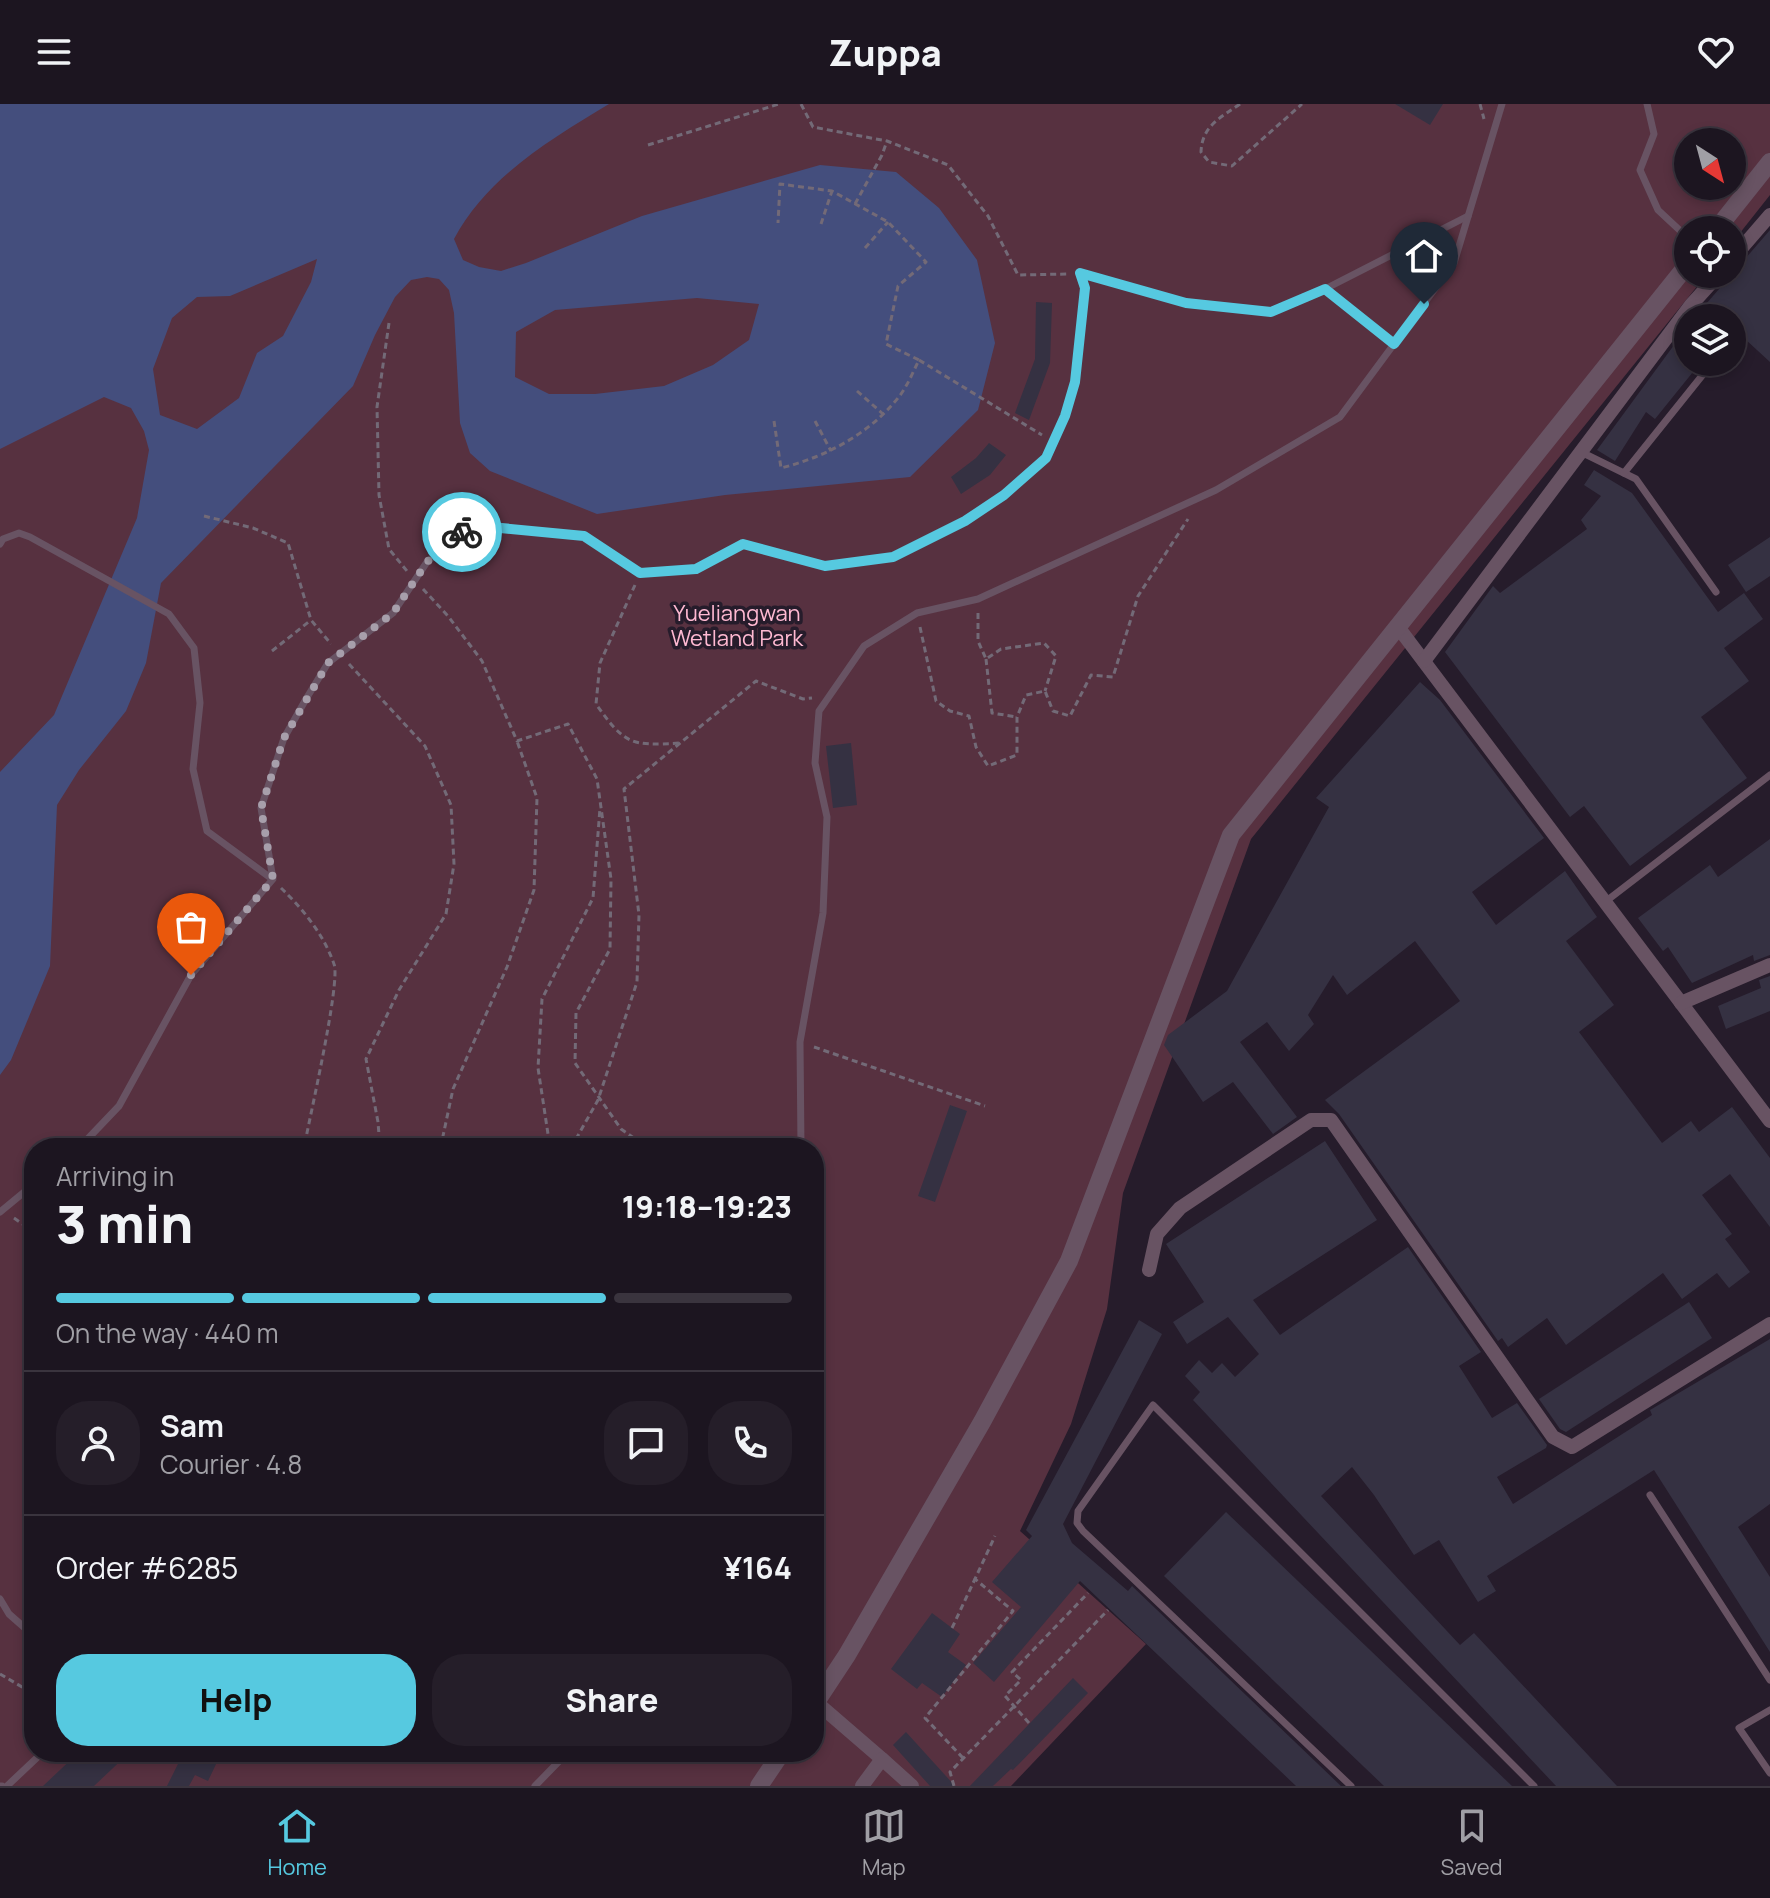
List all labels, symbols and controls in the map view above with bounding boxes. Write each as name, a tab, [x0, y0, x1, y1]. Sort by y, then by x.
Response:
text: Zuppa	[828, 28, 942, 77]
icon: menu	[32, 30, 76, 74]
icon: heart	[1694, 30, 1738, 74]
north arrow	[1674, 128, 1746, 200]
map controls	[1674, 128, 1746, 376]
button: locate	[1674, 216, 1746, 288]
pin	[1390, 222, 1458, 304]
icon: home	[1402, 234, 1446, 278]
button: layers	[1674, 304, 1746, 376]
courier	[422, 492, 502, 572]
icon: bike	[440, 510, 484, 554]
park label: Yueliangwan Wetland Park	[671, 598, 804, 653]
pin	[157, 893, 225, 975]
icon: bag	[169, 905, 213, 949]
text: Arriving in	[56, 1158, 174, 1194]
text: 19:18–19:23	[622, 1186, 792, 1227]
text: 3 min	[56, 1188, 193, 1259]
text: On the way · 440 m	[56, 1315, 279, 1351]
button: person	[56, 1401, 140, 1485]
button: chat	[604, 1401, 688, 1485]
button: phone	[708, 1401, 792, 1485]
text: Sam	[160, 1405, 224, 1446]
text: Courier · 4.8	[160, 1446, 302, 1482]
text: Order #6285	[56, 1547, 238, 1588]
text: ¥164	[724, 1547, 792, 1588]
button: Help	[56, 1654, 416, 1746]
button: Share	[432, 1654, 792, 1746]
tab: Home	[267, 1804, 327, 1882]
tab: Map	[862, 1804, 906, 1882]
tab: Saved	[1441, 1804, 1503, 1882]

